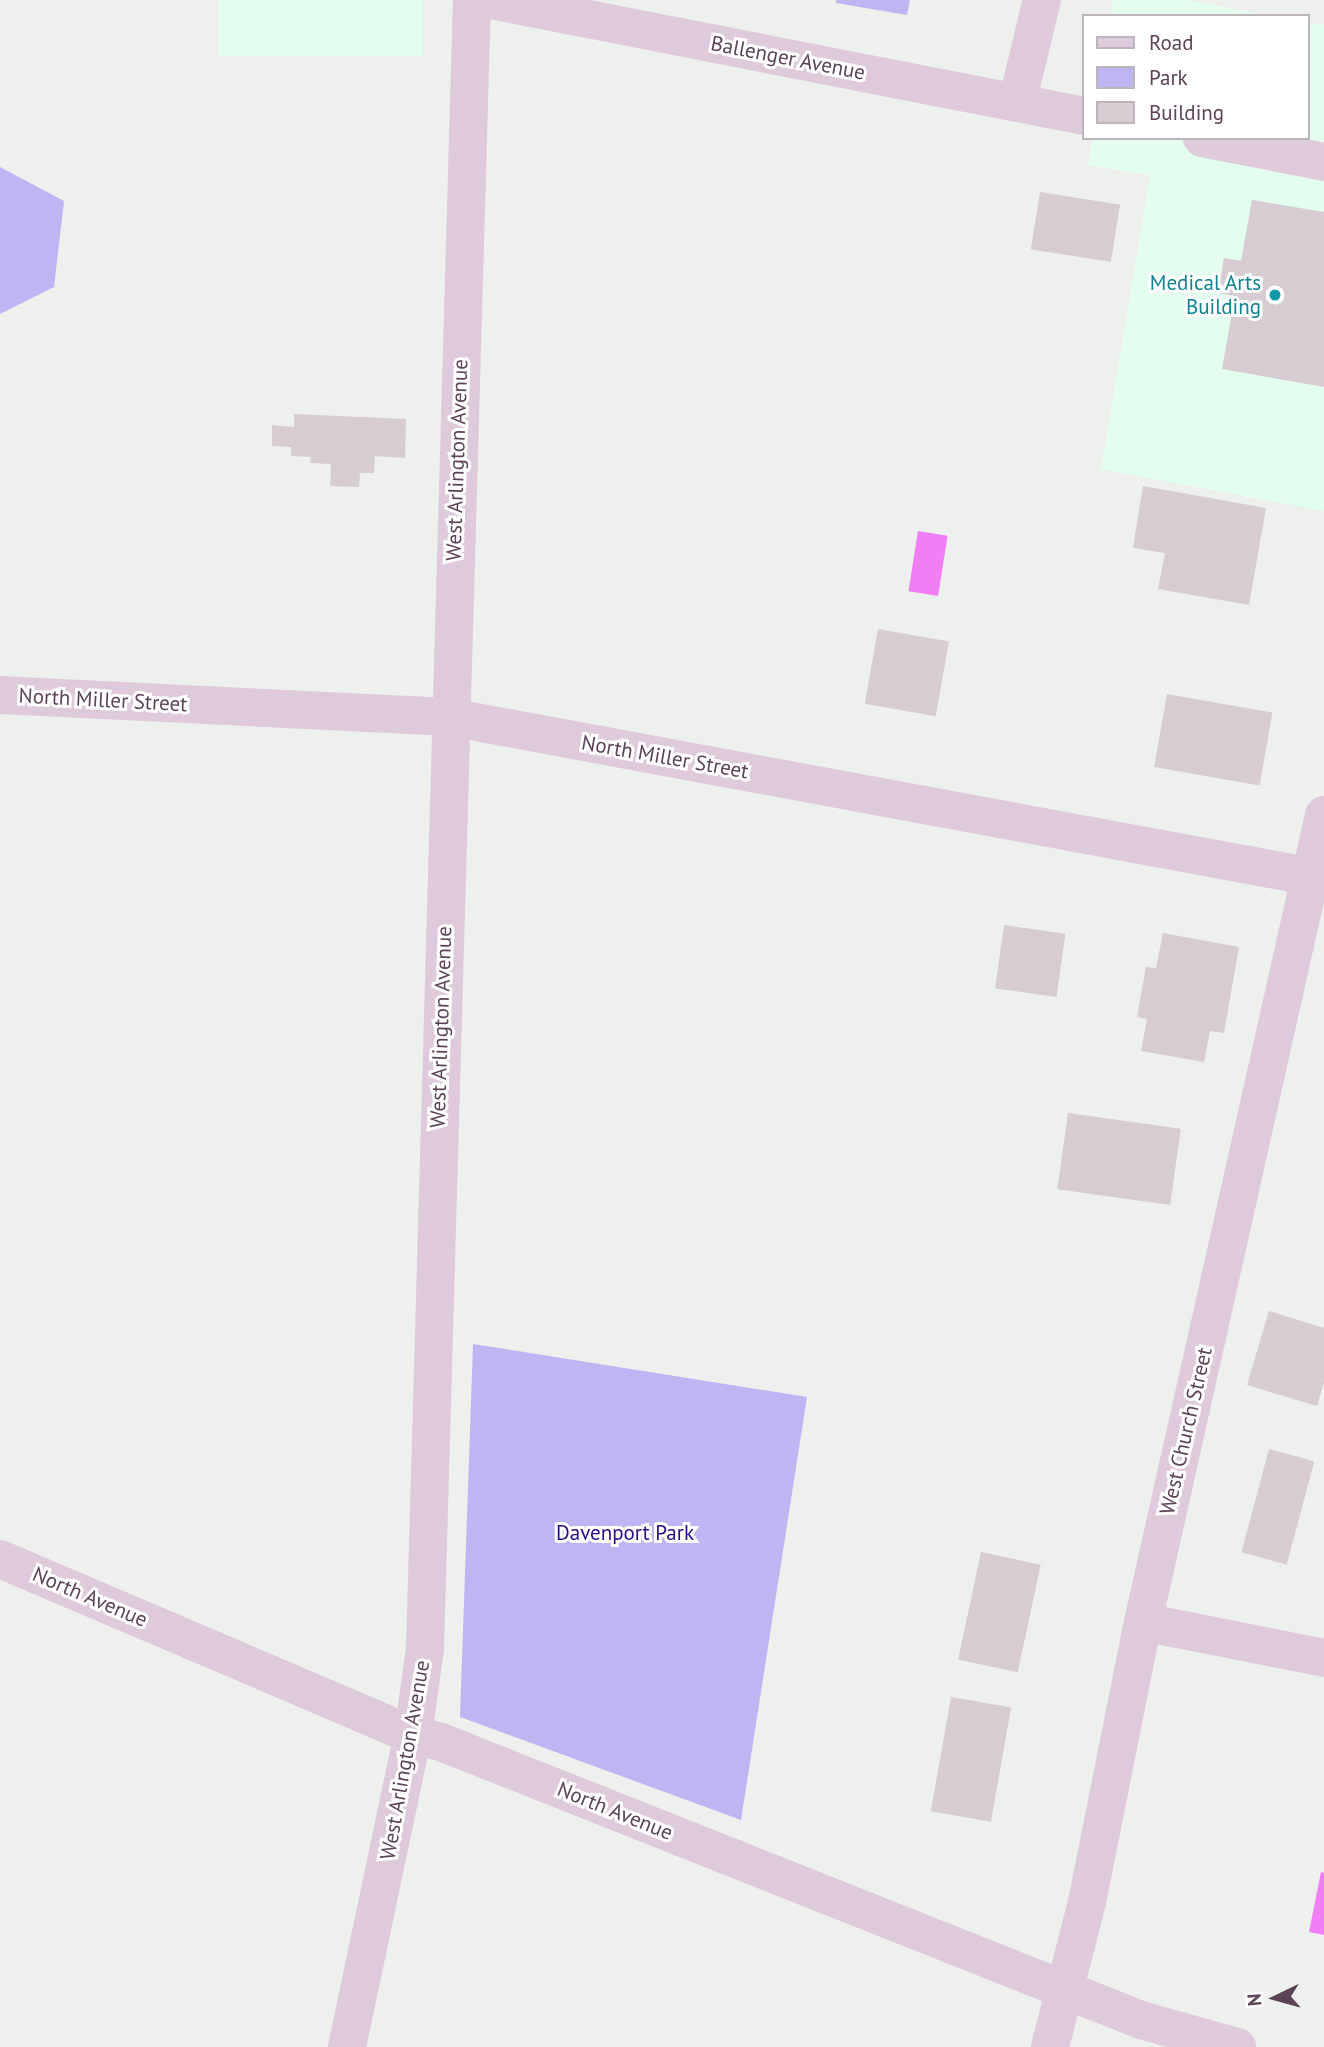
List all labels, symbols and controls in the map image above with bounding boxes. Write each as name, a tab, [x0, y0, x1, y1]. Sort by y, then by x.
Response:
legend	[1082, 14, 1310, 140]
text: Road	[1149, 29, 1193, 56]
street label: Ballenger Avenue	[708, 31, 868, 85]
text: Park	[1149, 64, 1188, 91]
text: Building	[1149, 99, 1224, 126]
place label: Medical Arts Building	[1149, 270, 1261, 320]
marker: Medical Arts Building	[1267, 287, 1283, 303]
street label: West Arlington Avenue	[441, 358, 473, 562]
street label: North Miller Street	[18, 683, 188, 717]
street label: North Miller Street	[580, 730, 750, 784]
street label: West Arlington Avenue	[425, 925, 457, 1129]
street label: West Church Street	[1155, 1345, 1217, 1517]
park label: Davenport Park	[556, 1520, 694, 1546]
street label: North Avenue	[28, 1561, 152, 1633]
street label: West Arlington Avenue	[375, 1658, 435, 1862]
street label: North Avenue	[553, 1776, 677, 1846]
north arrow	[1240, 1963, 1310, 2033]
text: N	[1242, 1993, 1267, 2007]

